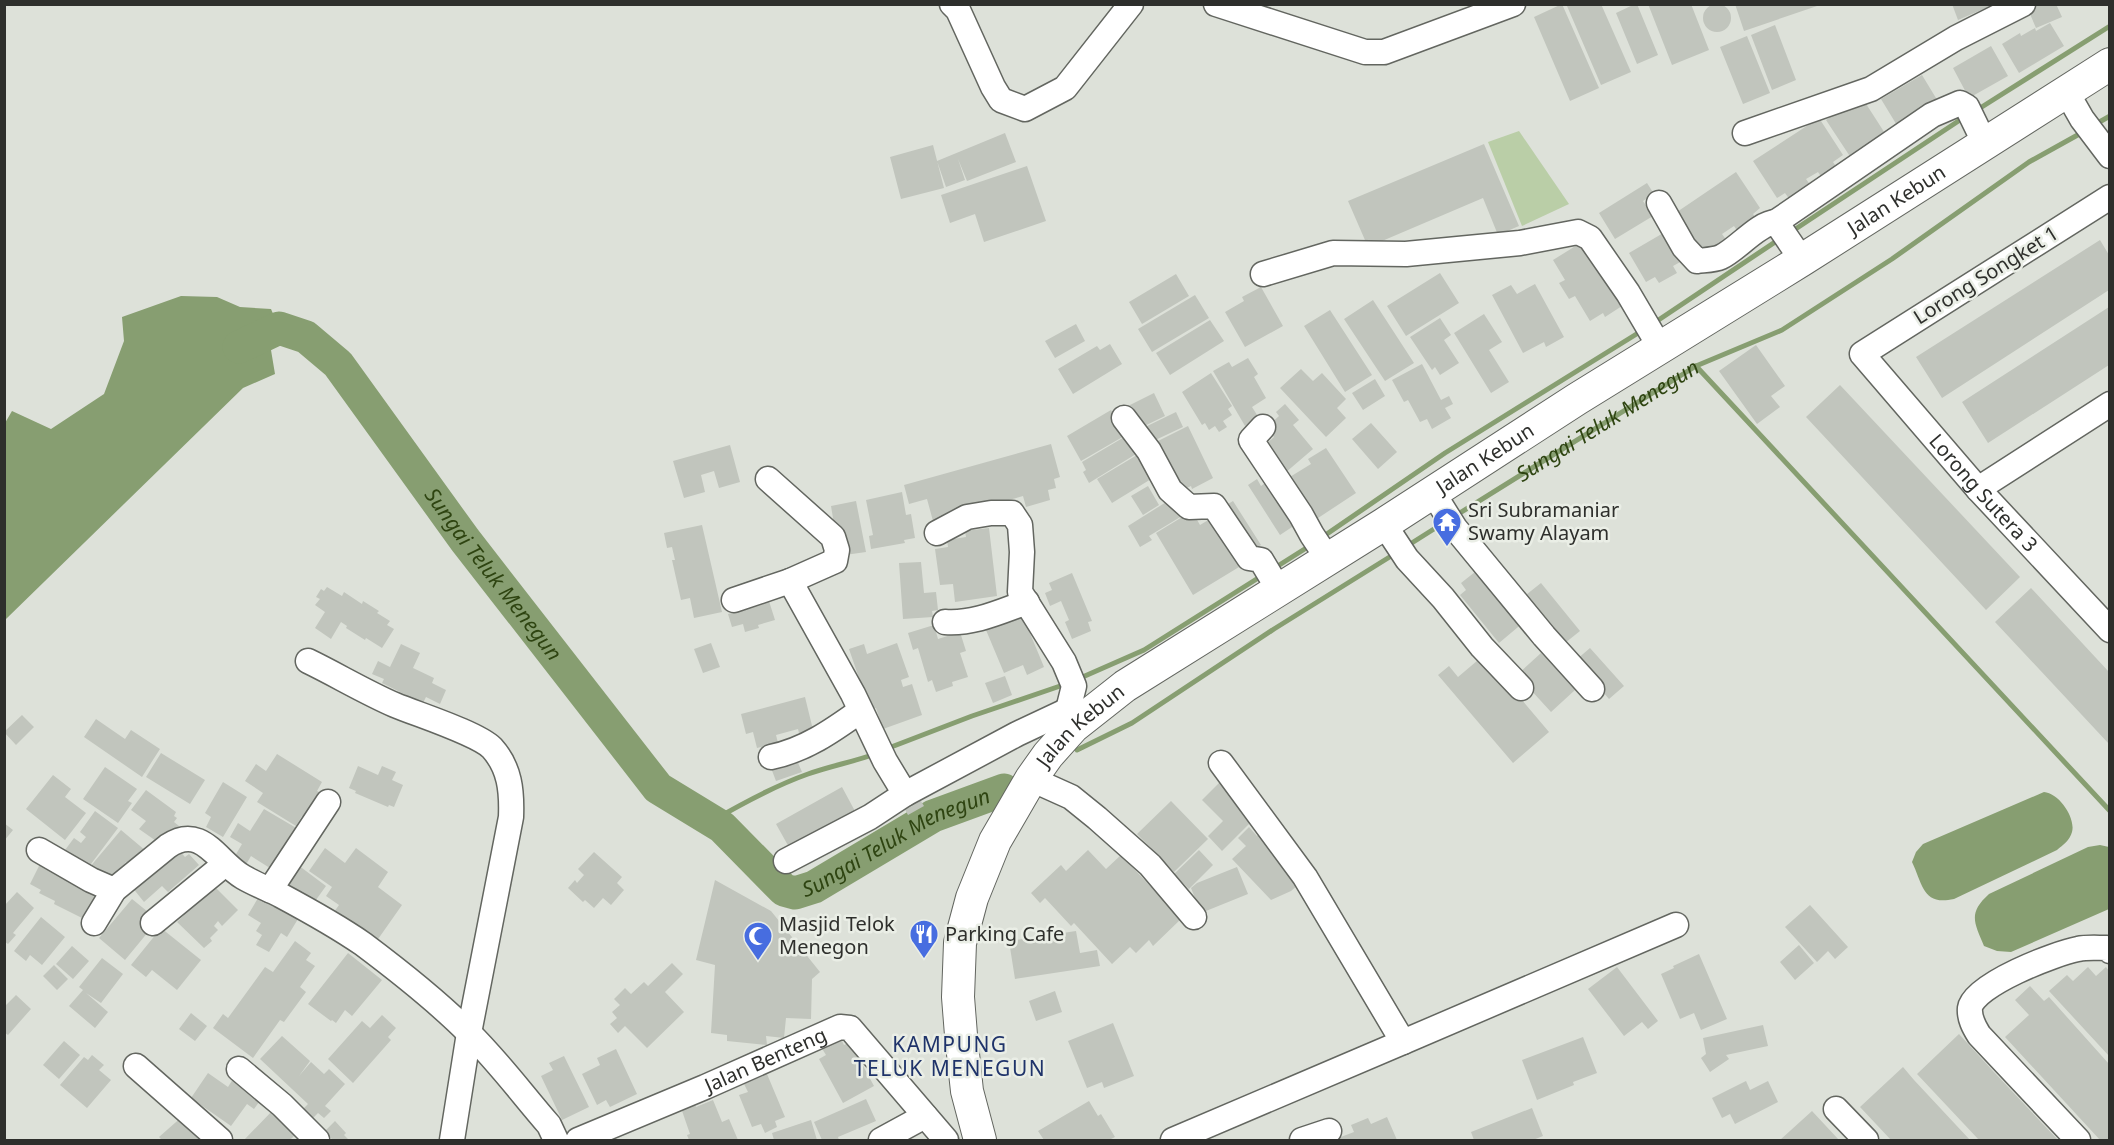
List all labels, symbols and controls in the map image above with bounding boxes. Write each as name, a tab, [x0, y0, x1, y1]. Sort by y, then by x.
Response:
street label: Jalan Kebun	[1840, 158, 1950, 242]
street label: Lorong Songket 1	[1908, 219, 2063, 330]
water label: Sungai Teluk Menegun	[1511, 353, 1704, 487]
street label: Jalan Kebun	[1429, 416, 1539, 501]
street label: Lorong Sutera 3	[1923, 428, 2044, 557]
water label: Sungai Teluk Menegun	[419, 482, 569, 666]
place label: Sri Subramaniar Swamy Alayam	[1468, 496, 1619, 546]
temple icon: Sri Subramaniar Swamy Alayam	[1431, 506, 1463, 548]
street label: Jalan Kebun	[1028, 678, 1130, 774]
water label: Sungai Teluk Menegun	[798, 781, 994, 903]
place label: Masjid Telok Menegon	[779, 910, 895, 960]
restaurant icon: Parking Cafe	[908, 918, 940, 960]
mosque icon: Masjid Telok Menegon	[742, 920, 774, 962]
place label: Parking Cafe	[945, 920, 1064, 947]
street label: Jalan Benteng	[699, 1021, 831, 1099]
district label: KAMPUNG TELUK MENEGUN	[854, 1030, 1046, 1082]

